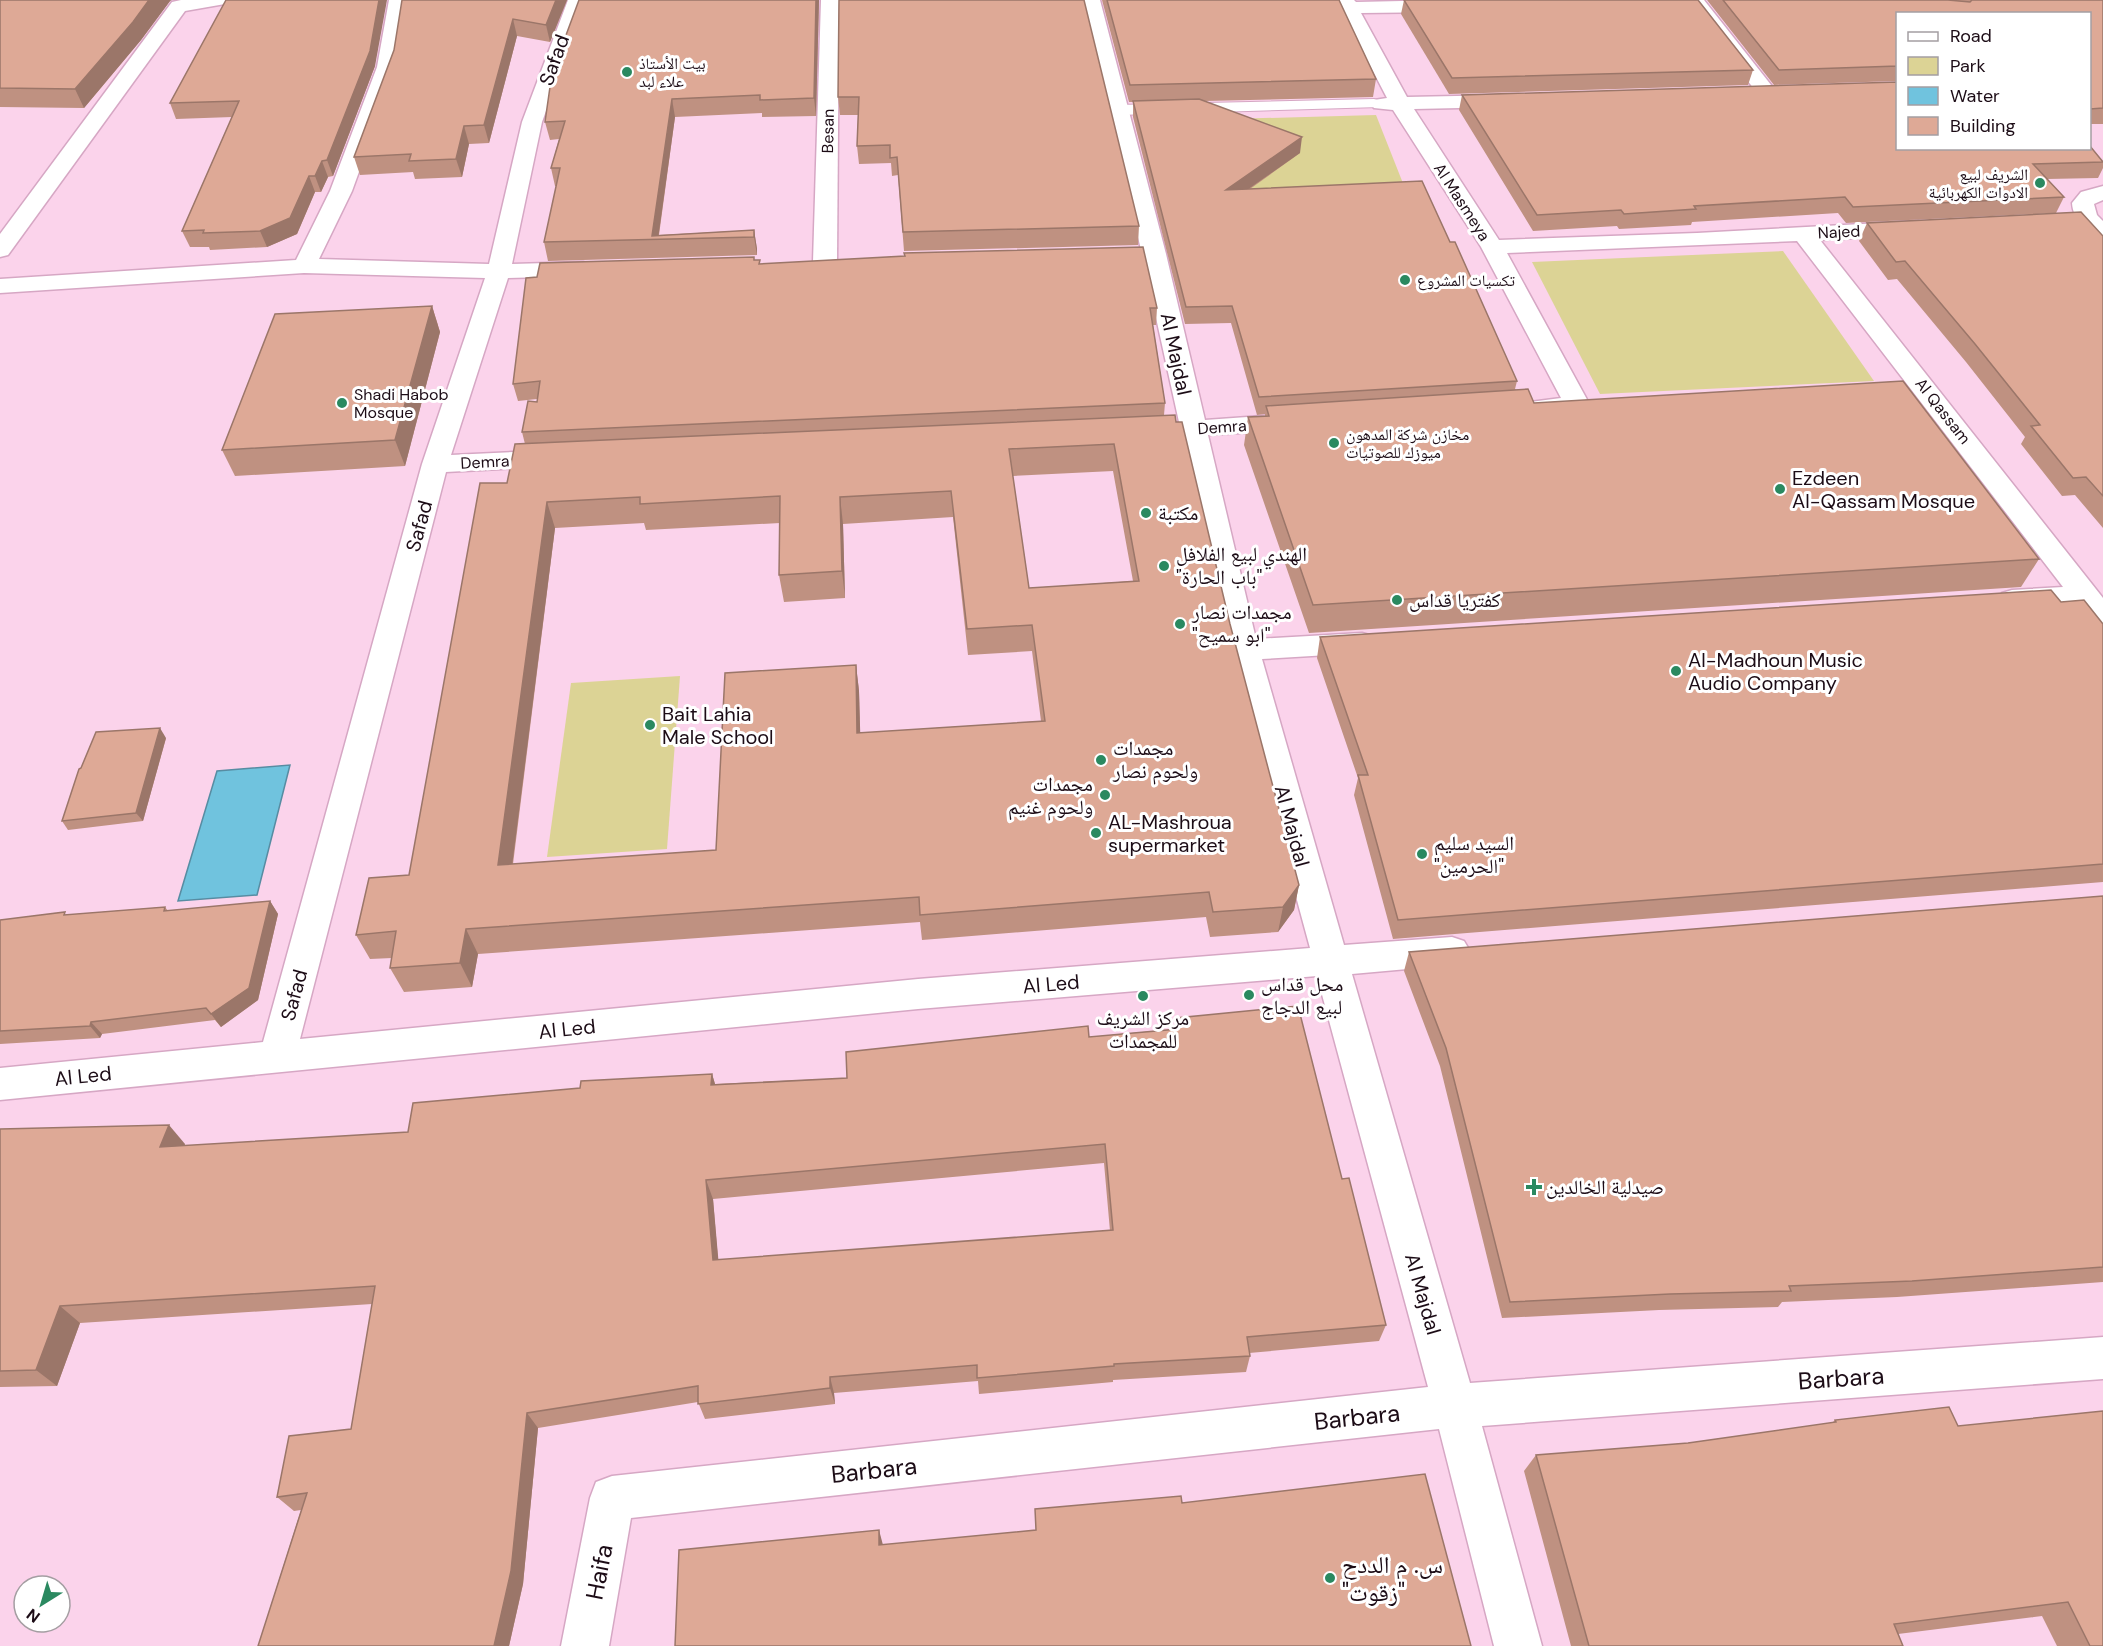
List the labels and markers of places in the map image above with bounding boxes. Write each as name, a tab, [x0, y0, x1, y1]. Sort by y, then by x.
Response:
place label: بيت الأستاذ علاء لبد	[639, 53, 706, 92]
marker: بيت الأستاذ علاء لبد	[620, 65, 634, 79]
place label: الشريف لبيع الادوات الكهربائية	[1928, 164, 2028, 203]
marker: الشريف لبيع الادوات الكهربائية	[2033, 176, 2047, 190]
place label: تكسيات المشروع	[1417, 270, 1515, 291]
marker: تكسيات المشروع	[1398, 273, 1412, 287]
place label: Shadi Habob Mosque	[354, 384, 448, 423]
marker: Shadi Habob Mosque	[335, 396, 349, 410]
place label: مخازن شركة المدهون ميوزك للصوتيات	[1346, 424, 1469, 463]
marker: مخازن شركة المدهون ميوزك للصوتيات	[1327, 436, 1341, 450]
place label: Ezdeen Al-Qassam Mosque	[1792, 465, 1975, 514]
marker: Ezdeen Al-Qassam Mosque	[1773, 482, 1787, 496]
place label: مكتبة	[1158, 500, 1198, 526]
marker: مكتبة	[1139, 506, 1153, 520]
place label: الهندي لبيع الفلافل "باب الحارة"	[1176, 541, 1307, 590]
marker: الهندي لبيع الفلافل "باب الحارة"	[1157, 559, 1171, 573]
place label: كفتريا قداس	[1409, 587, 1500, 613]
marker: كفتريا قداس	[1390, 593, 1404, 607]
place label: مجمدات نصار "ابو سميح"	[1191, 599, 1292, 648]
marker: مجمدات نصار "ابو سميح"	[1173, 617, 1187, 631]
place label: Al-Madhoun Music Audio Company	[1688, 647, 1863, 696]
marker: Al-Madhoun Music Audio Company	[1669, 664, 1683, 678]
place label: Bait Lahia Male School	[662, 701, 774, 750]
marker: Bait Lahia Male School	[643, 718, 657, 732]
place label: مجمدات ولحوم نصار	[1112, 735, 1198, 785]
marker: مجمدات ولحوم نصار	[1094, 753, 1108, 767]
place label: مجمدات ولحوم غنيم	[1008, 771, 1093, 821]
marker: مجمدات ولحوم غنيم	[1098, 788, 1112, 802]
place label: AL-Mashroua supermarket	[1108, 809, 1232, 858]
marker: AL-Mashroua supermarket	[1089, 826, 1103, 840]
place label: السيد سليم "الحرمين"	[1434, 830, 1514, 879]
marker: السيد سليم "الحرمين"	[1415, 847, 1429, 861]
place label: محل قداس لبيع الدجاج	[1261, 971, 1343, 1020]
marker: محل قداس لبيع الدجاج	[1242, 988, 1256, 1002]
marker: مركز الشريف للمجمدات	[1136, 989, 1150, 1003]
place label: مركز الشريف للمجمدات	[1097, 1005, 1189, 1054]
place label: صيدلية الخالدين	[1546, 1174, 1664, 1200]
marker: صيدلية الخالدين	[1527, 1180, 1541, 1194]
place label: س. م الددح "زقوت"	[1342, 1549, 1443, 1608]
marker: س. م الددح "زقوت"	[1323, 1571, 1337, 1585]

